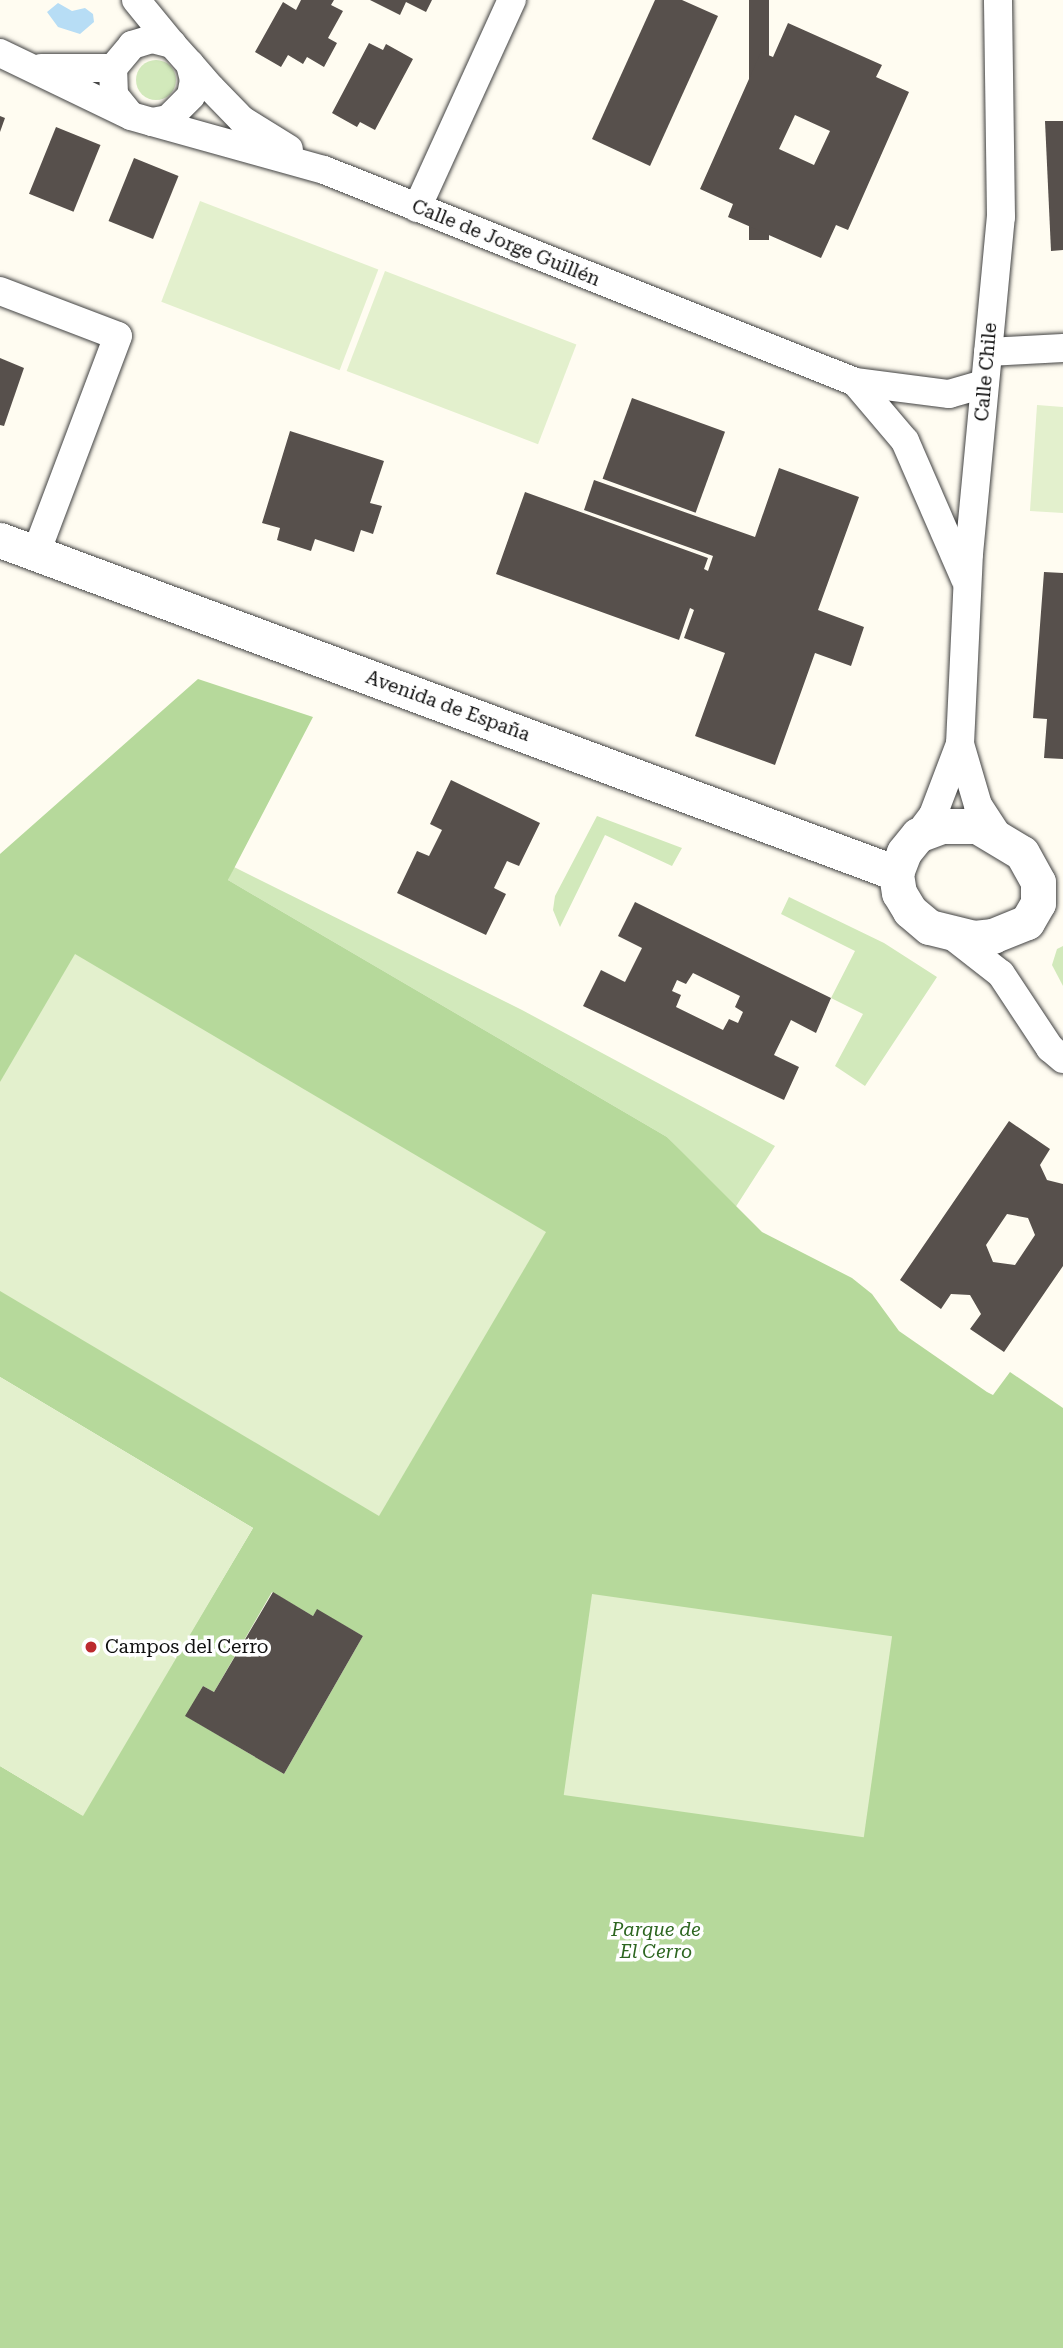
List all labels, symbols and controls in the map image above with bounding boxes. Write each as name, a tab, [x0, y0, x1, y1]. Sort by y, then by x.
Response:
street label: Calle de Jorge Guillén	[408, 195, 604, 291]
street label: Calle Chile	[970, 322, 1002, 422]
street label: Avenida de España	[363, 666, 533, 746]
place label: Campos del Cerro	[105, 1636, 269, 1658]
marker: Campos del Cerro	[83, 1639, 99, 1655]
park label: Parque de El Cerro	[611, 1919, 701, 1963]

